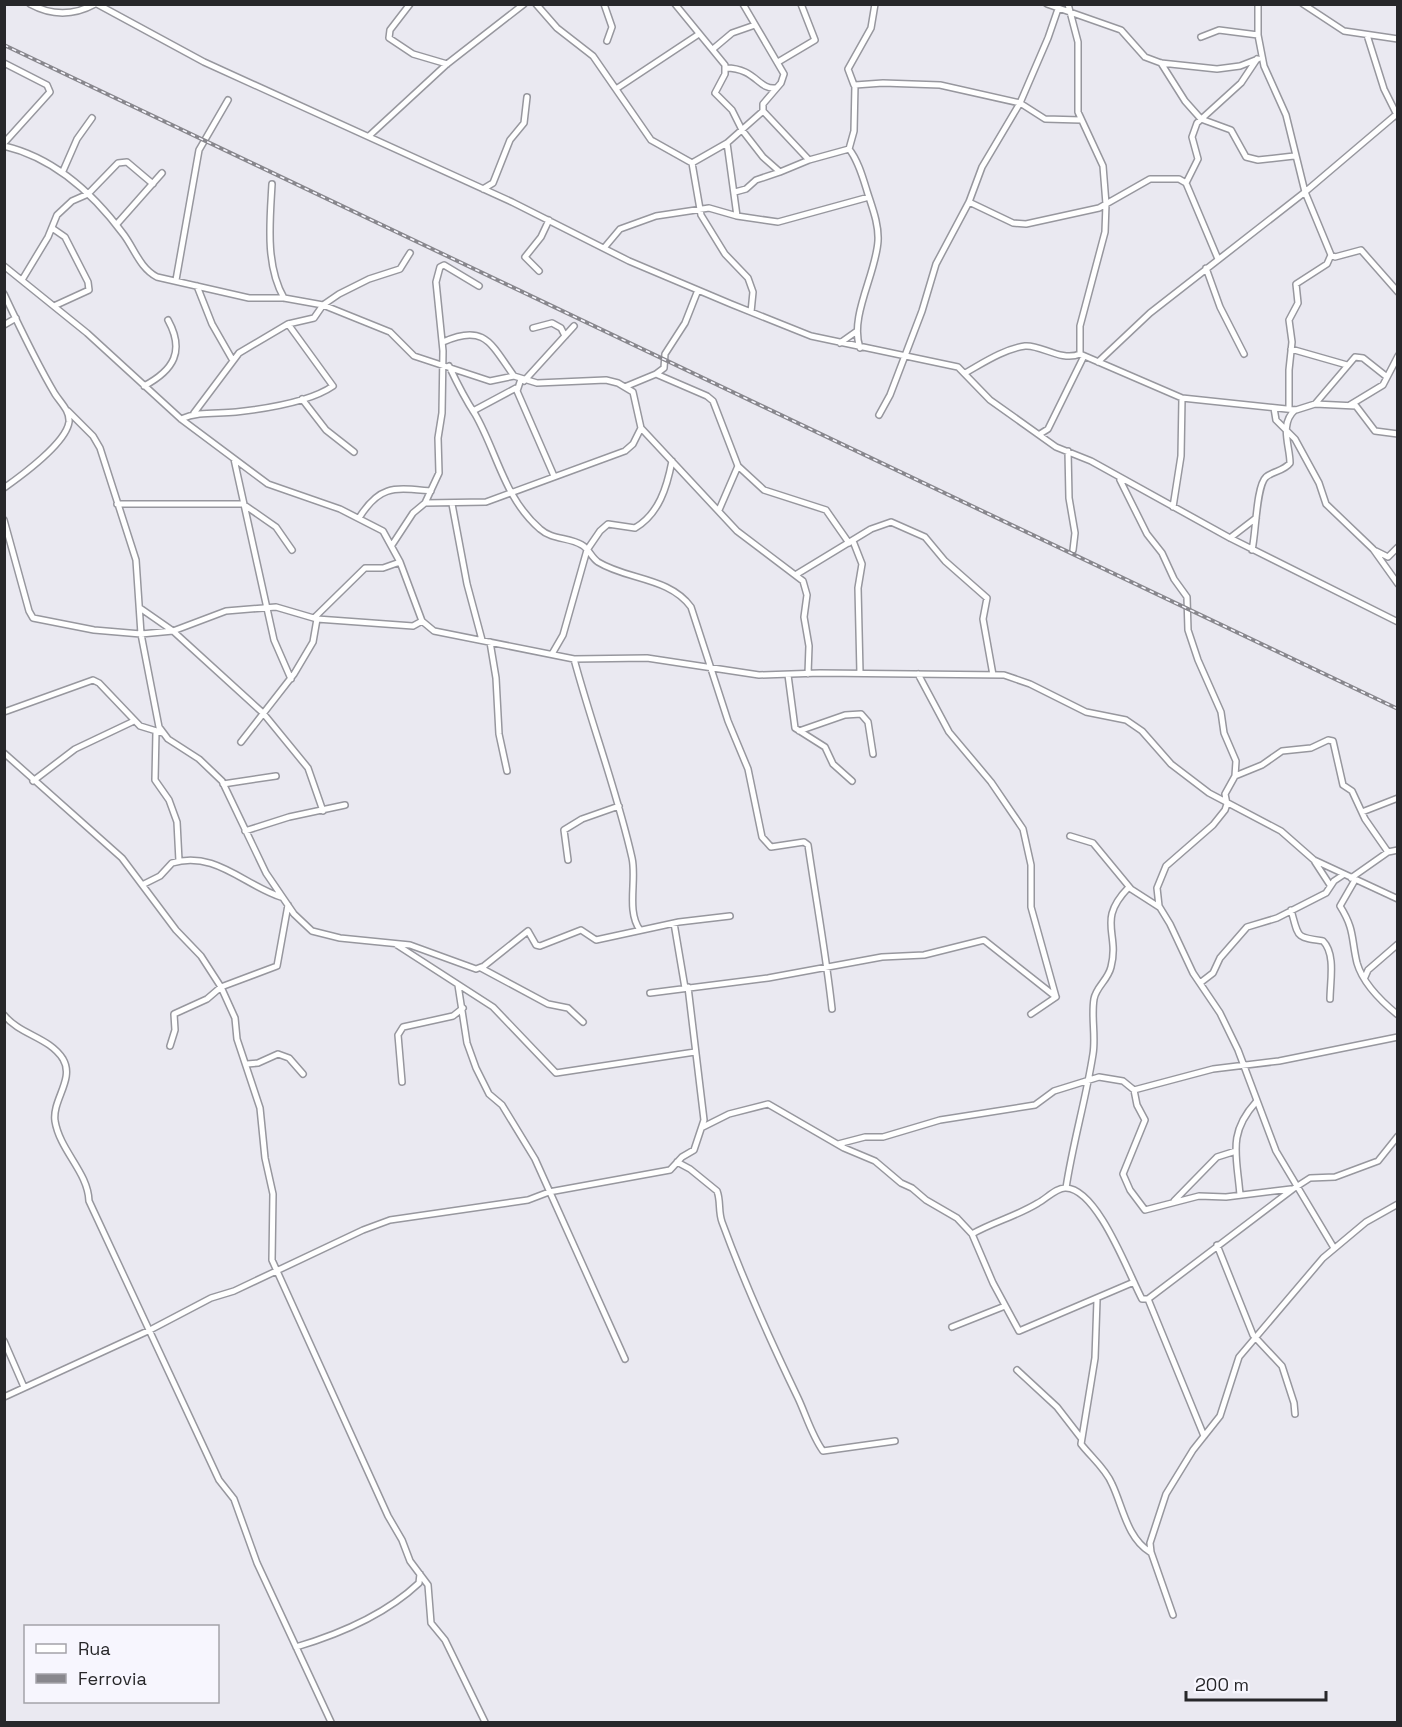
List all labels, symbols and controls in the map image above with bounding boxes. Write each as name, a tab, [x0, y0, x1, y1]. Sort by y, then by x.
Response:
legend	[24, 1625, 219, 1703]
text: Rua	[78, 1637, 111, 1660]
scale bar	[1186, 1664, 1326, 1702]
text: Ferrovia	[78, 1667, 147, 1690]
text: 200 m	[1195, 1673, 1249, 1696]

